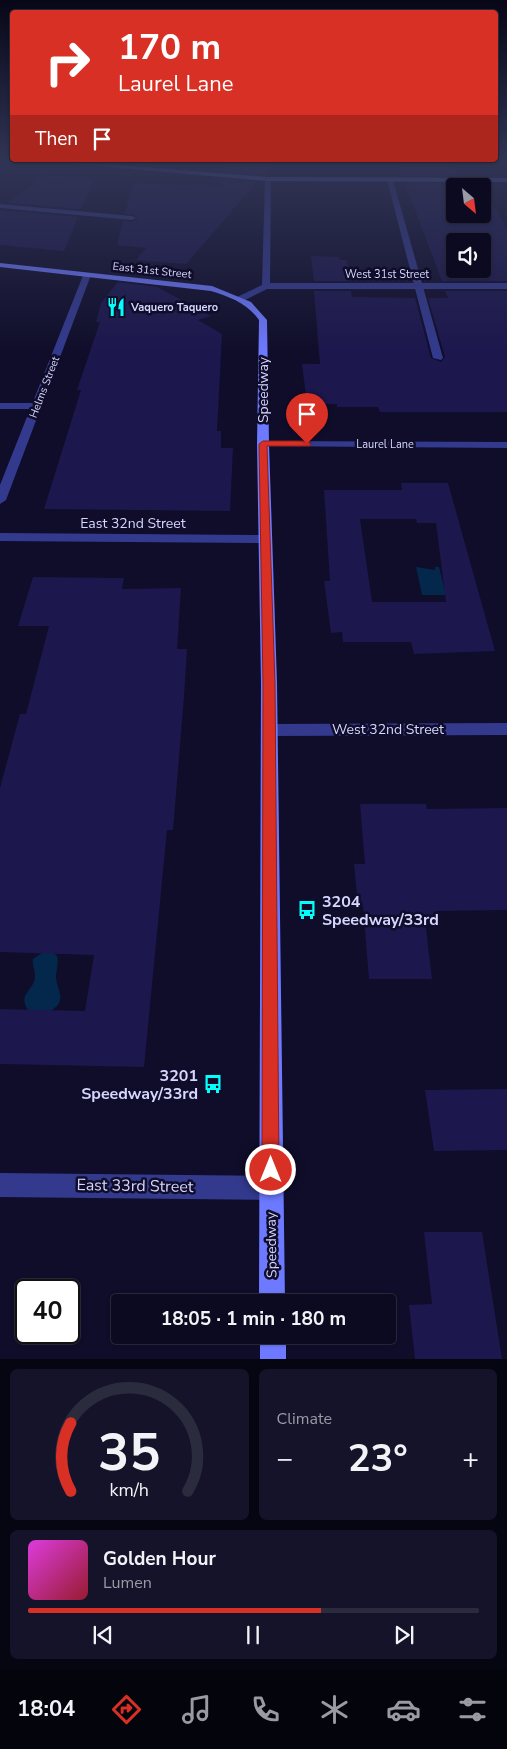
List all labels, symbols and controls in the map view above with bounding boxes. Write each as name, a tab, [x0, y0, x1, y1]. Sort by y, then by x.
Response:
text: 170 m	[118, 24, 221, 71]
icon: right	[35, 30, 100, 95]
text: Laurel Lane	[118, 69, 233, 99]
icon: arrive	[88, 125, 116, 153]
text: Then	[35, 126, 78, 152]
north arrow	[446, 178, 491, 222]
map controls	[446, 178, 491, 278]
button: sound	[446, 233, 491, 278]
street label: East 31st Street	[112, 259, 192, 282]
street label: West 31st Street	[345, 267, 429, 282]
restaurant icon: Vaquero Taquero	[105, 296, 127, 318]
place label: Vaquero Taquero	[130, 300, 218, 315]
street label: Helms Street	[26, 354, 63, 420]
street label: Speedway	[254, 356, 273, 423]
pin	[286, 393, 328, 444]
icon: arrive	[293, 400, 321, 428]
street label: Laurel Lane	[356, 437, 414, 452]
street label: East 32nd Street	[80, 514, 186, 533]
street label: West 32nd Street	[332, 720, 444, 739]
place label: 3204 Speedway/33rd	[322, 891, 439, 931]
bus stop icon: 3204 Speedway/33rd	[296, 899, 318, 921]
place label: 3201 Speedway/33rd	[81, 1065, 198, 1105]
bus stop icon: 3201 Speedway/33rd	[202, 1073, 224, 1095]
position arrow	[244, 1143, 296, 1195]
street label: East 33rd Street	[76, 1174, 194, 1198]
street label: Speedway	[261, 1211, 282, 1278]
speed limit sign: 40	[15, 1279, 80, 1344]
text: 18:05 · 1 min · 180 m	[161, 1306, 346, 1332]
text: Climate	[277, 1408, 332, 1430]
text: 35	[98, 1417, 160, 1488]
text: 23°	[348, 1433, 408, 1484]
text: −	[277, 1440, 293, 1478]
text: +	[462, 1440, 479, 1478]
text: km/h	[110, 1478, 149, 1502]
text: Golden Hour	[103, 1546, 216, 1572]
text: Lumen	[103, 1572, 152, 1594]
icon: previous	[89, 1621, 117, 1649]
icon: pause	[239, 1621, 267, 1649]
icon: next	[390, 1621, 418, 1649]
icon: directions	[109, 1692, 144, 1727]
icon: music	[179, 1692, 214, 1727]
icon: phone	[248, 1692, 283, 1727]
icon: climate	[317, 1692, 352, 1727]
icon: car	[386, 1692, 421, 1727]
icon: filters	[455, 1692, 490, 1727]
text: 18:04	[17, 1694, 75, 1724]

